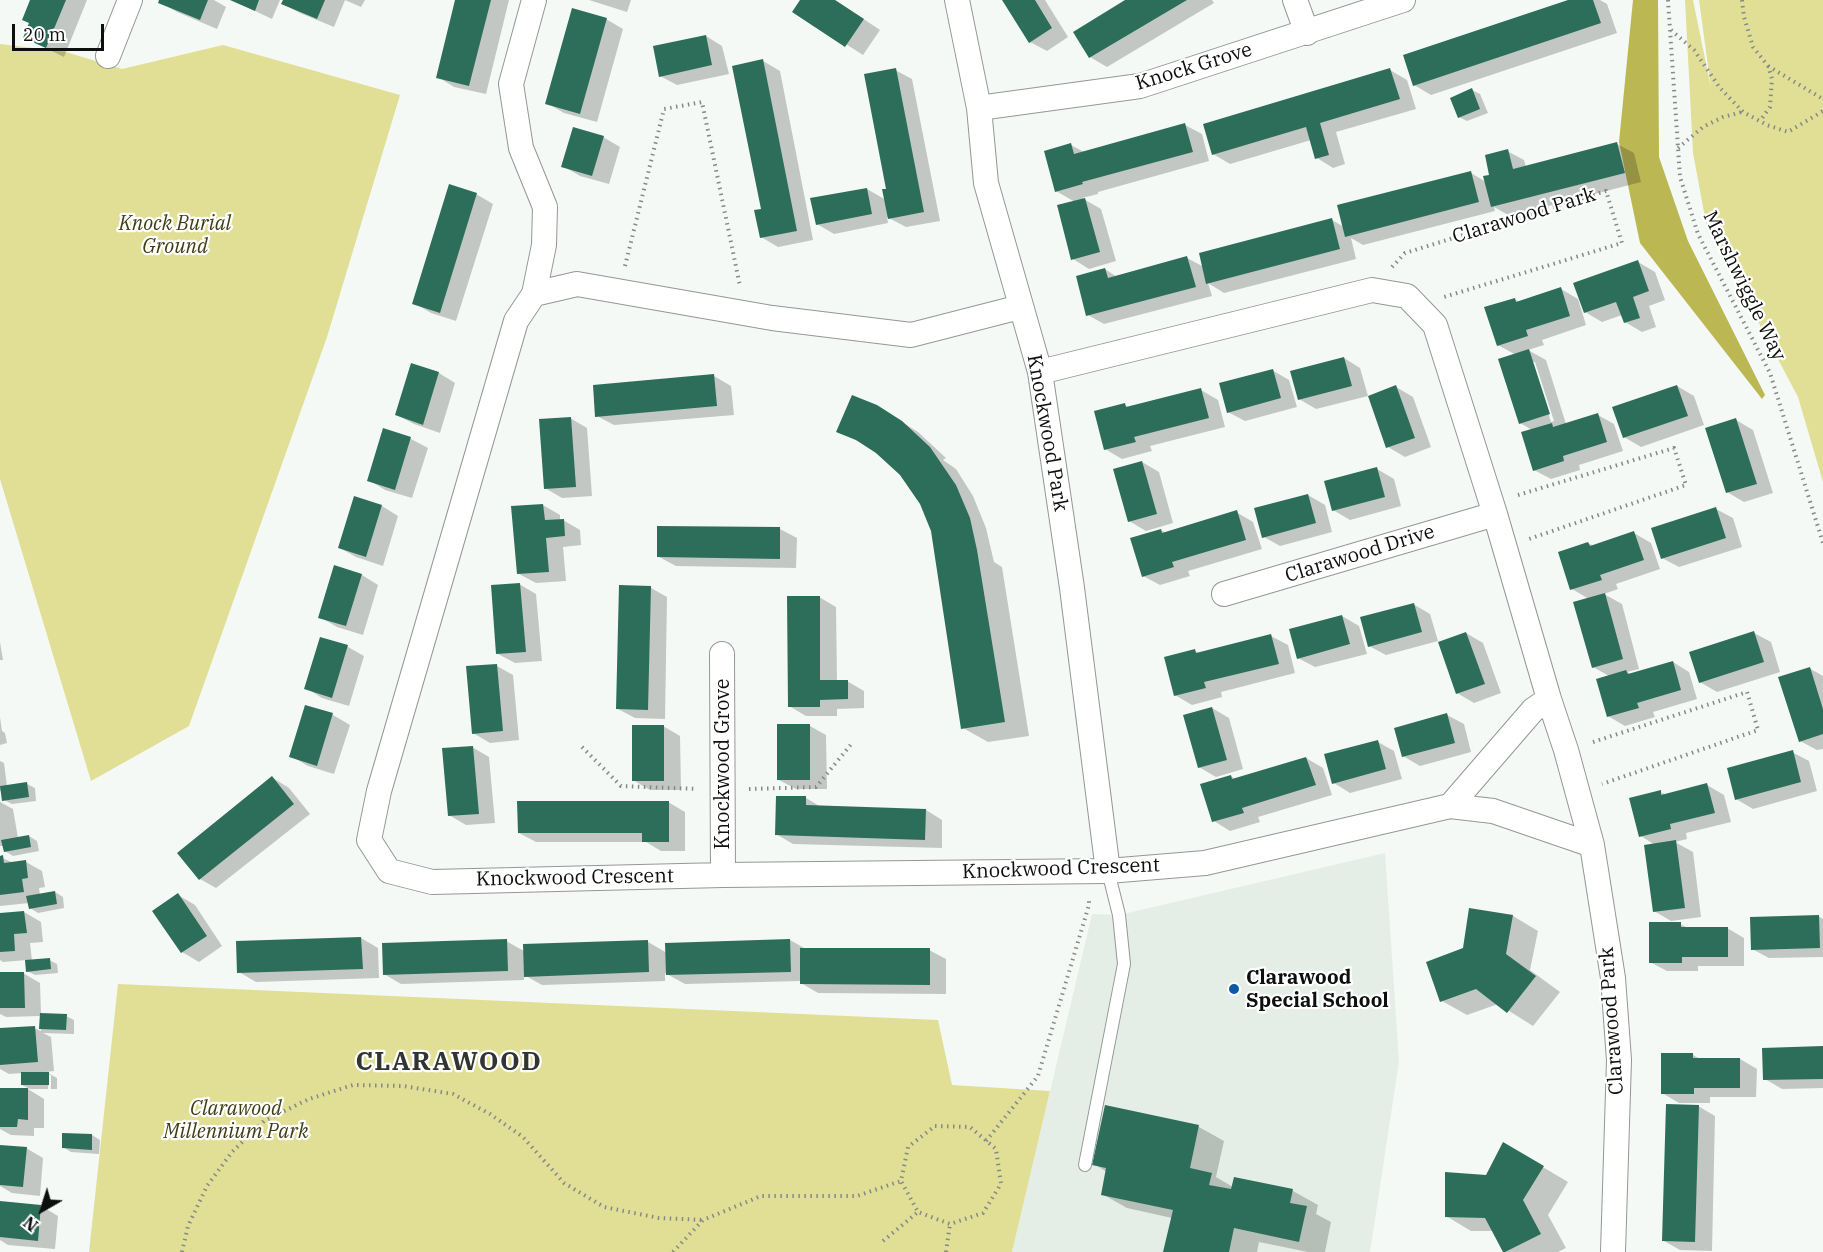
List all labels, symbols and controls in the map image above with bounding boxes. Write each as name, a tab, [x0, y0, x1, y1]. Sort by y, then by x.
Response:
scale bar	[15, 12, 106, 50]
text: 20 m	[23, 23, 66, 46]
street label: Knock Grove	[1133, 38, 1255, 96]
street label: Clarawood Park	[1450, 183, 1598, 249]
street label: Marshwiggle Way	[1697, 207, 1791, 365]
park label: Knock Burial Ground	[119, 212, 231, 259]
street label: Knockwood Park	[1021, 353, 1073, 513]
street label: Clarawood Drive	[1282, 520, 1438, 588]
street label: Knockwood Grove	[711, 679, 735, 849]
street label: Knockwood Crescent	[962, 854, 1160, 884]
street label: Knockwood Crescent	[476, 864, 674, 892]
street label: Clarawood Park	[1595, 946, 1629, 1096]
place label: Clarawood Special School	[1246, 966, 1389, 1013]
marker: Clarawood Special School	[1227, 982, 1241, 996]
district label: CLARAWOOD	[356, 1046, 542, 1078]
park label: Clarawood Millennium Park	[164, 1097, 308, 1144]
north arrow	[12, 1180, 72, 1240]
text: N	[19, 1212, 42, 1236]

